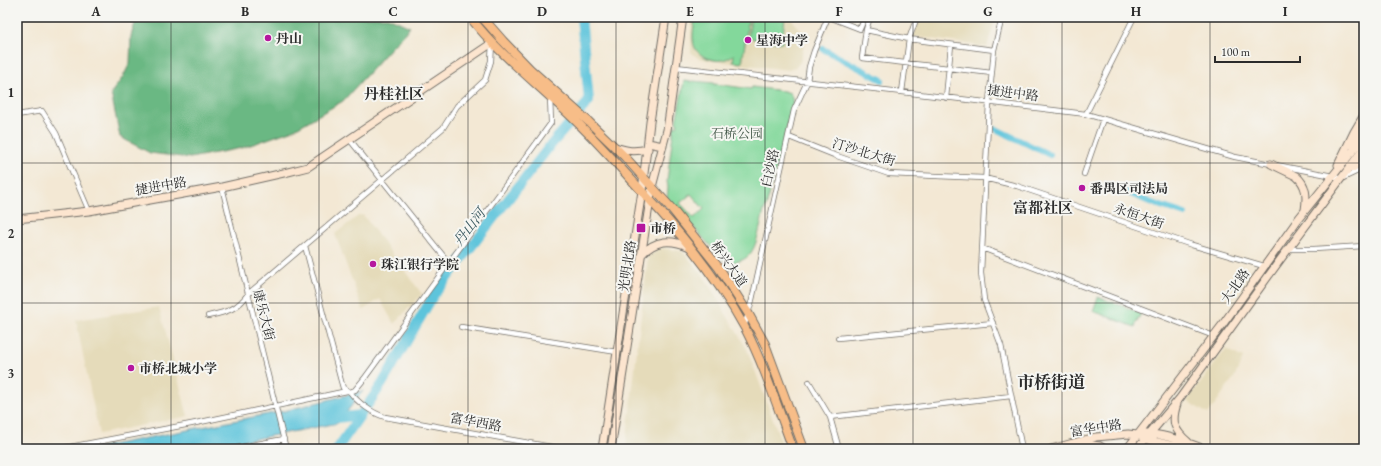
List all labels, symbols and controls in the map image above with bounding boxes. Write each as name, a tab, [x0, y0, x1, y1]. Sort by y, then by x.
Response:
text: A	[90, 3, 101, 20]
text: B	[241, 3, 249, 20]
text: C	[388, 3, 398, 20]
text: D	[537, 3, 547, 20]
text: E	[686, 3, 694, 20]
text: F	[835, 3, 843, 20]
text: G	[983, 3, 993, 20]
text: H	[1131, 3, 1142, 20]
text: I	[1283, 3, 1288, 20]
place label: 丹山	[276, 30, 302, 47]
place label: 星海中学	[756, 32, 808, 49]
marker: 丹山	[263, 33, 273, 43]
marker: 星海中学	[743, 35, 753, 45]
scale bar	[1215, 38, 1300, 64]
text: 100 m	[1221, 44, 1251, 60]
street label: 捷进中路	[986, 81, 1040, 105]
text: 1	[8, 84, 15, 101]
district label: 丹桂社区	[364, 84, 424, 103]
park label: 石桥公园	[711, 125, 763, 142]
street label: 汀沙北大街	[830, 134, 898, 170]
street label: 白沙路	[757, 147, 783, 189]
street label: 捷进中路	[134, 173, 188, 199]
place label: 番禺区司法局	[1090, 180, 1168, 197]
marker: 番禺区司法局	[1077, 183, 1087, 193]
district label: 富都社区	[1013, 198, 1073, 217]
street label: 永恒大街	[1112, 199, 1166, 233]
water label: 丹山河	[449, 203, 491, 249]
place label: 市桥	[650, 220, 676, 237]
marker: 市桥	[635, 222, 647, 234]
text: 2	[8, 225, 15, 242]
street label: 桥兴大道	[707, 238, 751, 290]
street label: 光明北路	[615, 239, 639, 293]
place label: 珠江银行学院	[381, 256, 459, 273]
marker: 珠江银行学院	[368, 259, 378, 269]
street label: 大北路	[1217, 265, 1253, 307]
street label: 康乐大街	[249, 288, 279, 342]
place label: 市桥北城小学	[139, 360, 217, 377]
marker: 市桥北城小学	[126, 363, 136, 373]
text: 3	[8, 365, 15, 382]
district label: 市桥街道	[1017, 371, 1085, 393]
street label: 富华西路	[449, 409, 503, 435]
street label: 富华中路	[1069, 416, 1123, 440]

